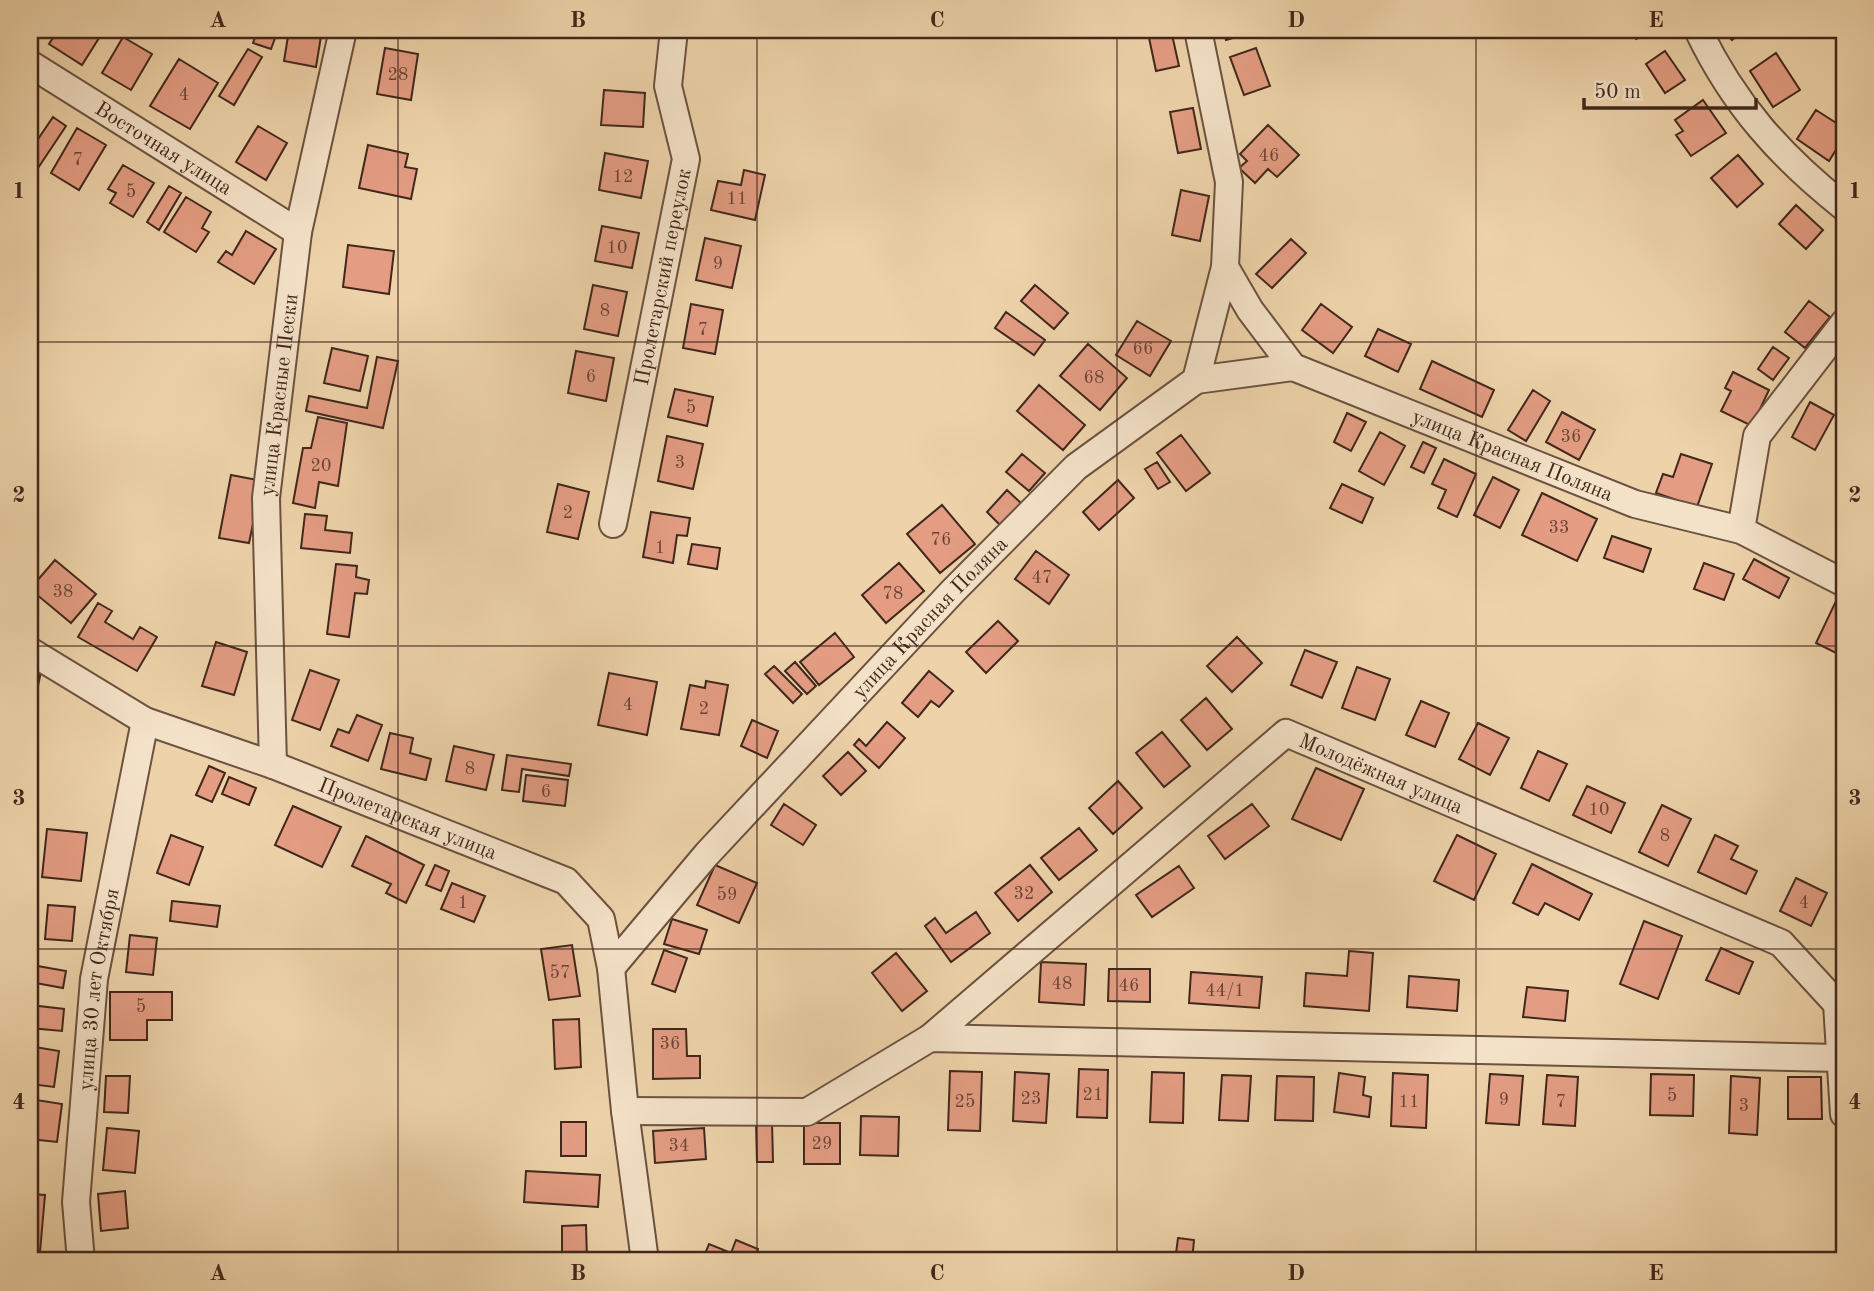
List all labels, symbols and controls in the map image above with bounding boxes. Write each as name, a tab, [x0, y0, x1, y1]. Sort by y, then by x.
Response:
text: A	[209, 9, 227, 32]
text: B	[570, 9, 586, 32]
text: C	[929, 9, 945, 32]
text: D	[1287, 9, 1305, 32]
text: E	[1648, 9, 1664, 32]
house number: 28	[388, 66, 408, 84]
scale bar	[1584, 66, 1755, 110]
text: 50 m	[1594, 82, 1641, 103]
house number: 4	[179, 86, 189, 104]
street label: Восточная улица	[91, 98, 235, 200]
house number: 46	[1259, 147, 1279, 165]
house number: 7	[73, 151, 83, 169]
street label: Пролетарский переулок	[632, 166, 696, 388]
house number: 12	[613, 168, 633, 186]
text: 1	[12, 180, 26, 203]
text: 1	[1848, 180, 1862, 203]
house number: 5	[126, 183, 136, 201]
house number: 11	[727, 190, 747, 208]
house number: 10	[607, 239, 627, 257]
house number: 9	[713, 255, 723, 273]
street label: улица Красные Пески	[257, 293, 302, 497]
house number: 8	[600, 302, 610, 320]
house number: 7	[698, 321, 708, 339]
house number: 66	[1133, 340, 1153, 358]
house number: 6	[586, 368, 596, 386]
house number: 68	[1084, 369, 1104, 387]
house number: 5	[686, 399, 696, 417]
street label: улица Красная Поляна	[1409, 407, 1616, 506]
house number: 36	[1561, 428, 1581, 446]
house number: 3	[675, 454, 685, 472]
house number: 20	[311, 457, 331, 475]
text: 2	[12, 484, 26, 507]
text: 2	[1848, 484, 1862, 507]
house number: 2	[563, 504, 573, 522]
house number: 33	[1549, 519, 1569, 537]
house number: 76	[931, 531, 951, 549]
street label: улица Красная Поляна	[849, 533, 1012, 703]
house number: 1	[655, 539, 665, 557]
house number: 47	[1032, 569, 1052, 587]
house number: 38	[53, 583, 73, 601]
house number: 78	[883, 585, 903, 603]
house number: 4	[623, 696, 633, 714]
house number: 2	[699, 700, 709, 718]
street label: Молодёжная улица	[1295, 731, 1466, 819]
house number: 8	[465, 760, 475, 778]
street label: Пролетарская улица	[315, 775, 499, 865]
house number: 6	[541, 783, 551, 801]
text: 3	[12, 787, 26, 810]
text: 3	[1848, 787, 1862, 810]
house number: 10	[1589, 801, 1609, 819]
house number: 8	[1660, 827, 1670, 845]
house number: 32	[1014, 885, 1034, 903]
house number: 59	[717, 886, 737, 904]
street label: улица 30 лет Октября	[76, 887, 124, 1092]
house number: 1	[458, 894, 468, 912]
house number: 4	[1799, 894, 1809, 912]
house number: 57	[550, 964, 570, 982]
house number: 48	[1052, 975, 1072, 993]
house number: 46	[1119, 977, 1139, 995]
house number: 44/1	[1205, 982, 1245, 1000]
house number: 5	[136, 998, 146, 1016]
house number: 36	[660, 1035, 680, 1053]
house number: 21	[1083, 1086, 1103, 1104]
house number: 5	[1667, 1087, 1677, 1105]
house number: 23	[1021, 1090, 1041, 1108]
text: 4	[12, 1091, 26, 1114]
house number: 9	[1499, 1091, 1509, 1109]
text: 4	[1848, 1091, 1862, 1114]
house number: 25	[955, 1093, 975, 1111]
house number: 11	[1399, 1093, 1419, 1111]
house number: 7	[1556, 1093, 1566, 1111]
house number: 3	[1739, 1097, 1749, 1115]
house number: 29	[812, 1135, 832, 1153]
house number: 34	[669, 1137, 689, 1155]
text: A	[209, 1262, 227, 1285]
text: B	[570, 1262, 586, 1285]
text: C	[929, 1262, 945, 1285]
text: D	[1287, 1262, 1305, 1285]
text: E	[1648, 1262, 1664, 1285]

